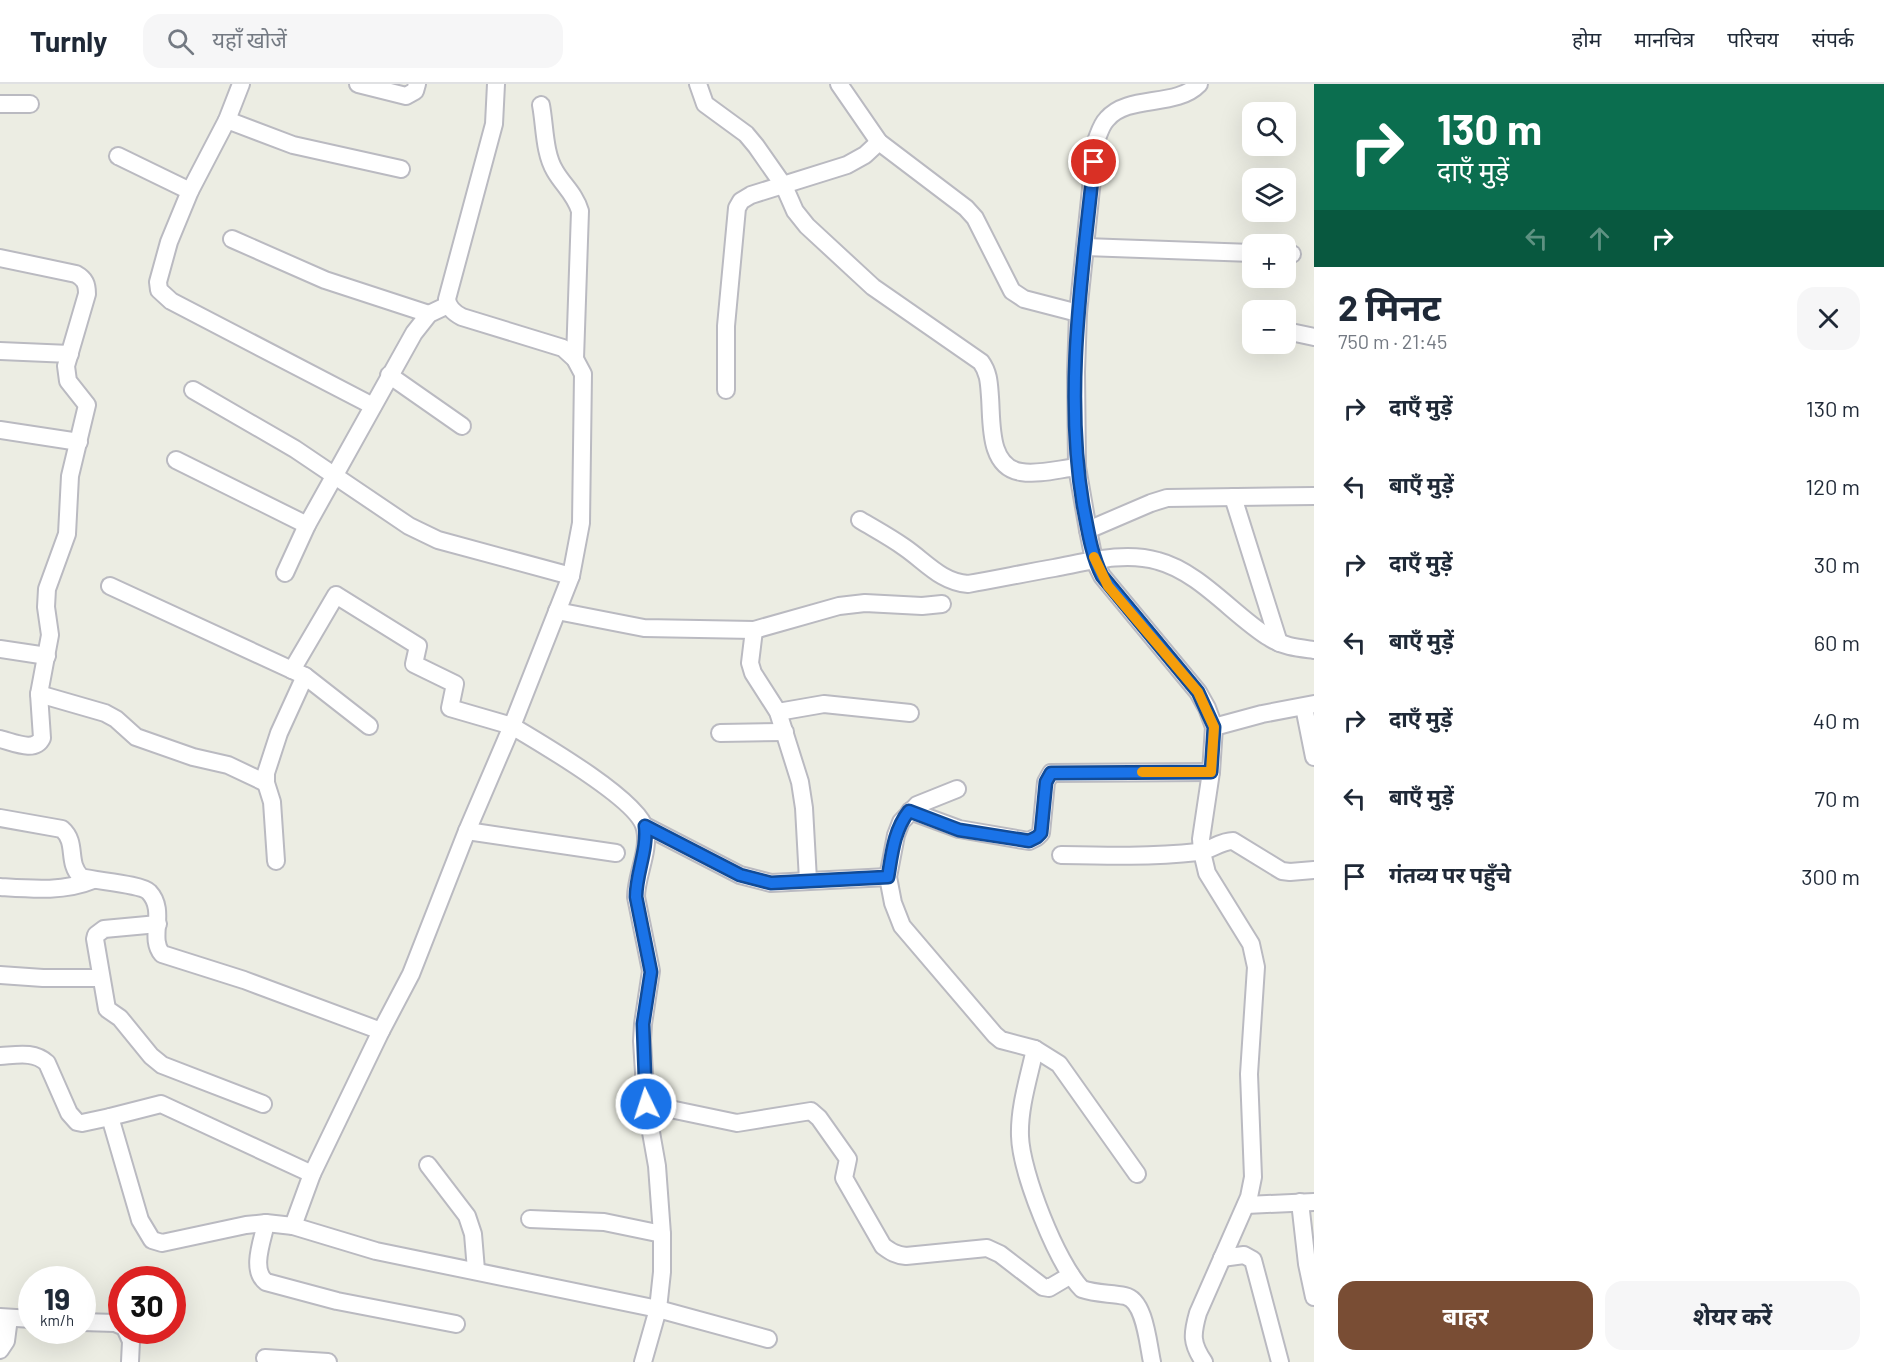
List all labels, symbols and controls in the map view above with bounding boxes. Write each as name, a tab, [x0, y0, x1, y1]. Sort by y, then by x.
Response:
search box	[143, 14, 563, 68]
text: Turnly	[30, 24, 107, 58]
icon: search	[164, 25, 197, 58]
text: यहाँ खोजें	[212, 26, 287, 52]
text: होम	[1572, 26, 1601, 51]
text: मानचित्र	[1634, 26, 1694, 51]
text: परिचय	[1727, 26, 1779, 51]
text: संपर्क	[1812, 26, 1854, 51]
map controls	[1242, 102, 1296, 354]
button: search	[1242, 102, 1296, 156]
text: 130 m	[1437, 103, 1542, 153]
icon: right	[1338, 108, 1416, 186]
pin	[1068, 136, 1119, 187]
icon: arrive	[1077, 145, 1110, 178]
text: दाएँ मुड़ें	[1437, 154, 1509, 186]
button: layers	[1242, 168, 1296, 222]
icon: left	[1520, 222, 1553, 255]
icon: ahead	[1583, 222, 1616, 255]
icon: right	[1646, 222, 1679, 255]
button: +	[1242, 234, 1296, 288]
text: 2 मिनट	[1338, 285, 1441, 328]
button: close	[1797, 287, 1860, 350]
button: −	[1242, 300, 1296, 354]
text: 750 m · 21:45	[1338, 329, 1447, 353]
icon: right	[1338, 392, 1371, 425]
text: दाएँ मुड़ें	[1389, 393, 1452, 419]
text: 130 m	[1806, 395, 1860, 421]
icon: left	[1338, 470, 1371, 503]
text: बाएँ मुड़ें	[1389, 471, 1454, 497]
text: 120 m	[1805, 473, 1860, 499]
icon: right	[1338, 548, 1371, 581]
text: दाएँ मुड़ें	[1389, 549, 1452, 575]
text: 30 m	[1814, 551, 1860, 577]
icon: left	[1338, 626, 1371, 659]
text: बाएँ मुड़ें	[1389, 627, 1454, 653]
text: 60 m	[1814, 629, 1860, 655]
icon: right	[1338, 704, 1371, 737]
text: दाएँ मुड़ें	[1389, 705, 1452, 731]
text: 40 m	[1813, 707, 1860, 733]
icon: left	[1338, 782, 1371, 815]
text: बाएँ मुड़ें	[1389, 783, 1454, 809]
text: 70 m	[1815, 785, 1860, 811]
icon: arrive	[1338, 860, 1371, 893]
text: गंतव्य पर पहुँचे	[1389, 861, 1511, 887]
text: 300 m	[1801, 863, 1860, 889]
position arrow	[614, 1072, 678, 1136]
speed limit sign: 30	[108, 1266, 186, 1344]
text: 19	[44, 1280, 70, 1316]
button: बाहर	[1338, 1281, 1593, 1350]
button: शेयर करें	[1605, 1281, 1860, 1350]
text: km/h	[40, 1311, 74, 1329]

